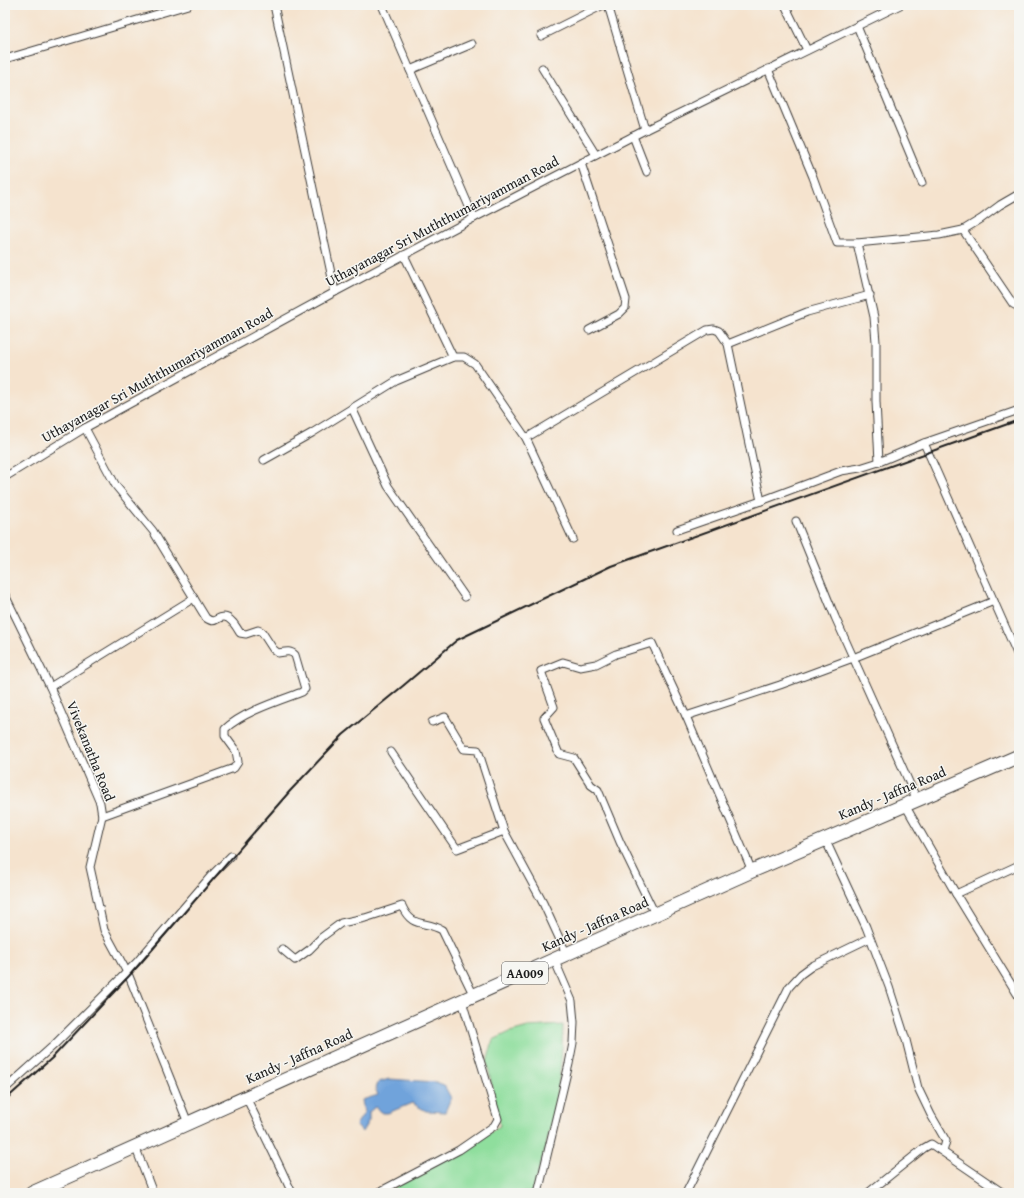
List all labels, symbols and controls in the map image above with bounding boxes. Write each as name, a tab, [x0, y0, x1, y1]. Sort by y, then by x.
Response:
street label: Uthayanagar Sri Muththumariyamman Road	[322, 151, 563, 291]
street label: Uthayanagar Sri Muththumariyamman Road	[38, 303, 277, 447]
street label: Vivekanatha Road	[62, 698, 120, 805]
street label: Kandy - Jaffna Road	[835, 761, 949, 825]
street label: Kandy - Jaffna Road	[538, 891, 652, 957]
road number: AA009	[502, 962, 548, 984]
street label: Kandy - Jaffna Road	[242, 1023, 356, 1089]

